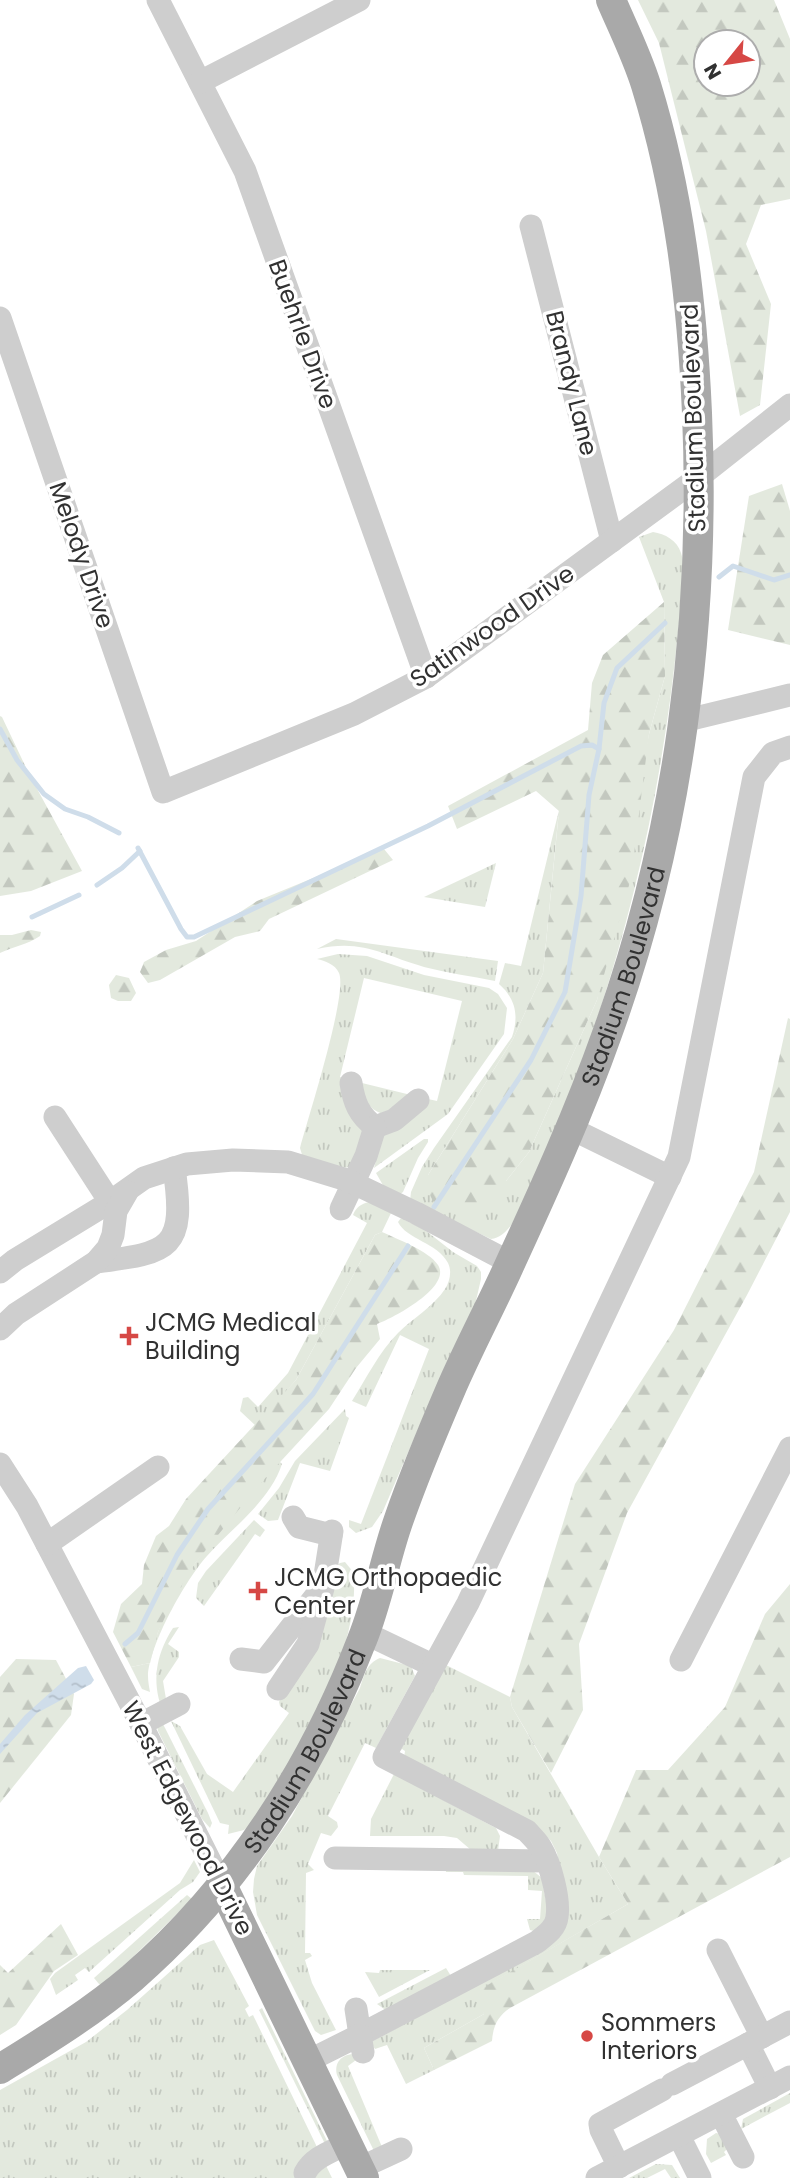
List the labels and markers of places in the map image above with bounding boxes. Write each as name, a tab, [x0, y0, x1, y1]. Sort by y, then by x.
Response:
place label: JCMG Medical Building	[145, 1306, 316, 1367]
marker: JCMG Medical Building	[119, 1326, 139, 1346]
place label: JCMG Orthopaedic Center	[274, 1561, 502, 1622]
marker: JCMG Orthopaedic Center	[248, 1581, 268, 1601]
place label: Sommers Interiors	[601, 2006, 716, 2067]
marker: Sommers Interiors	[579, 2028, 595, 2044]

